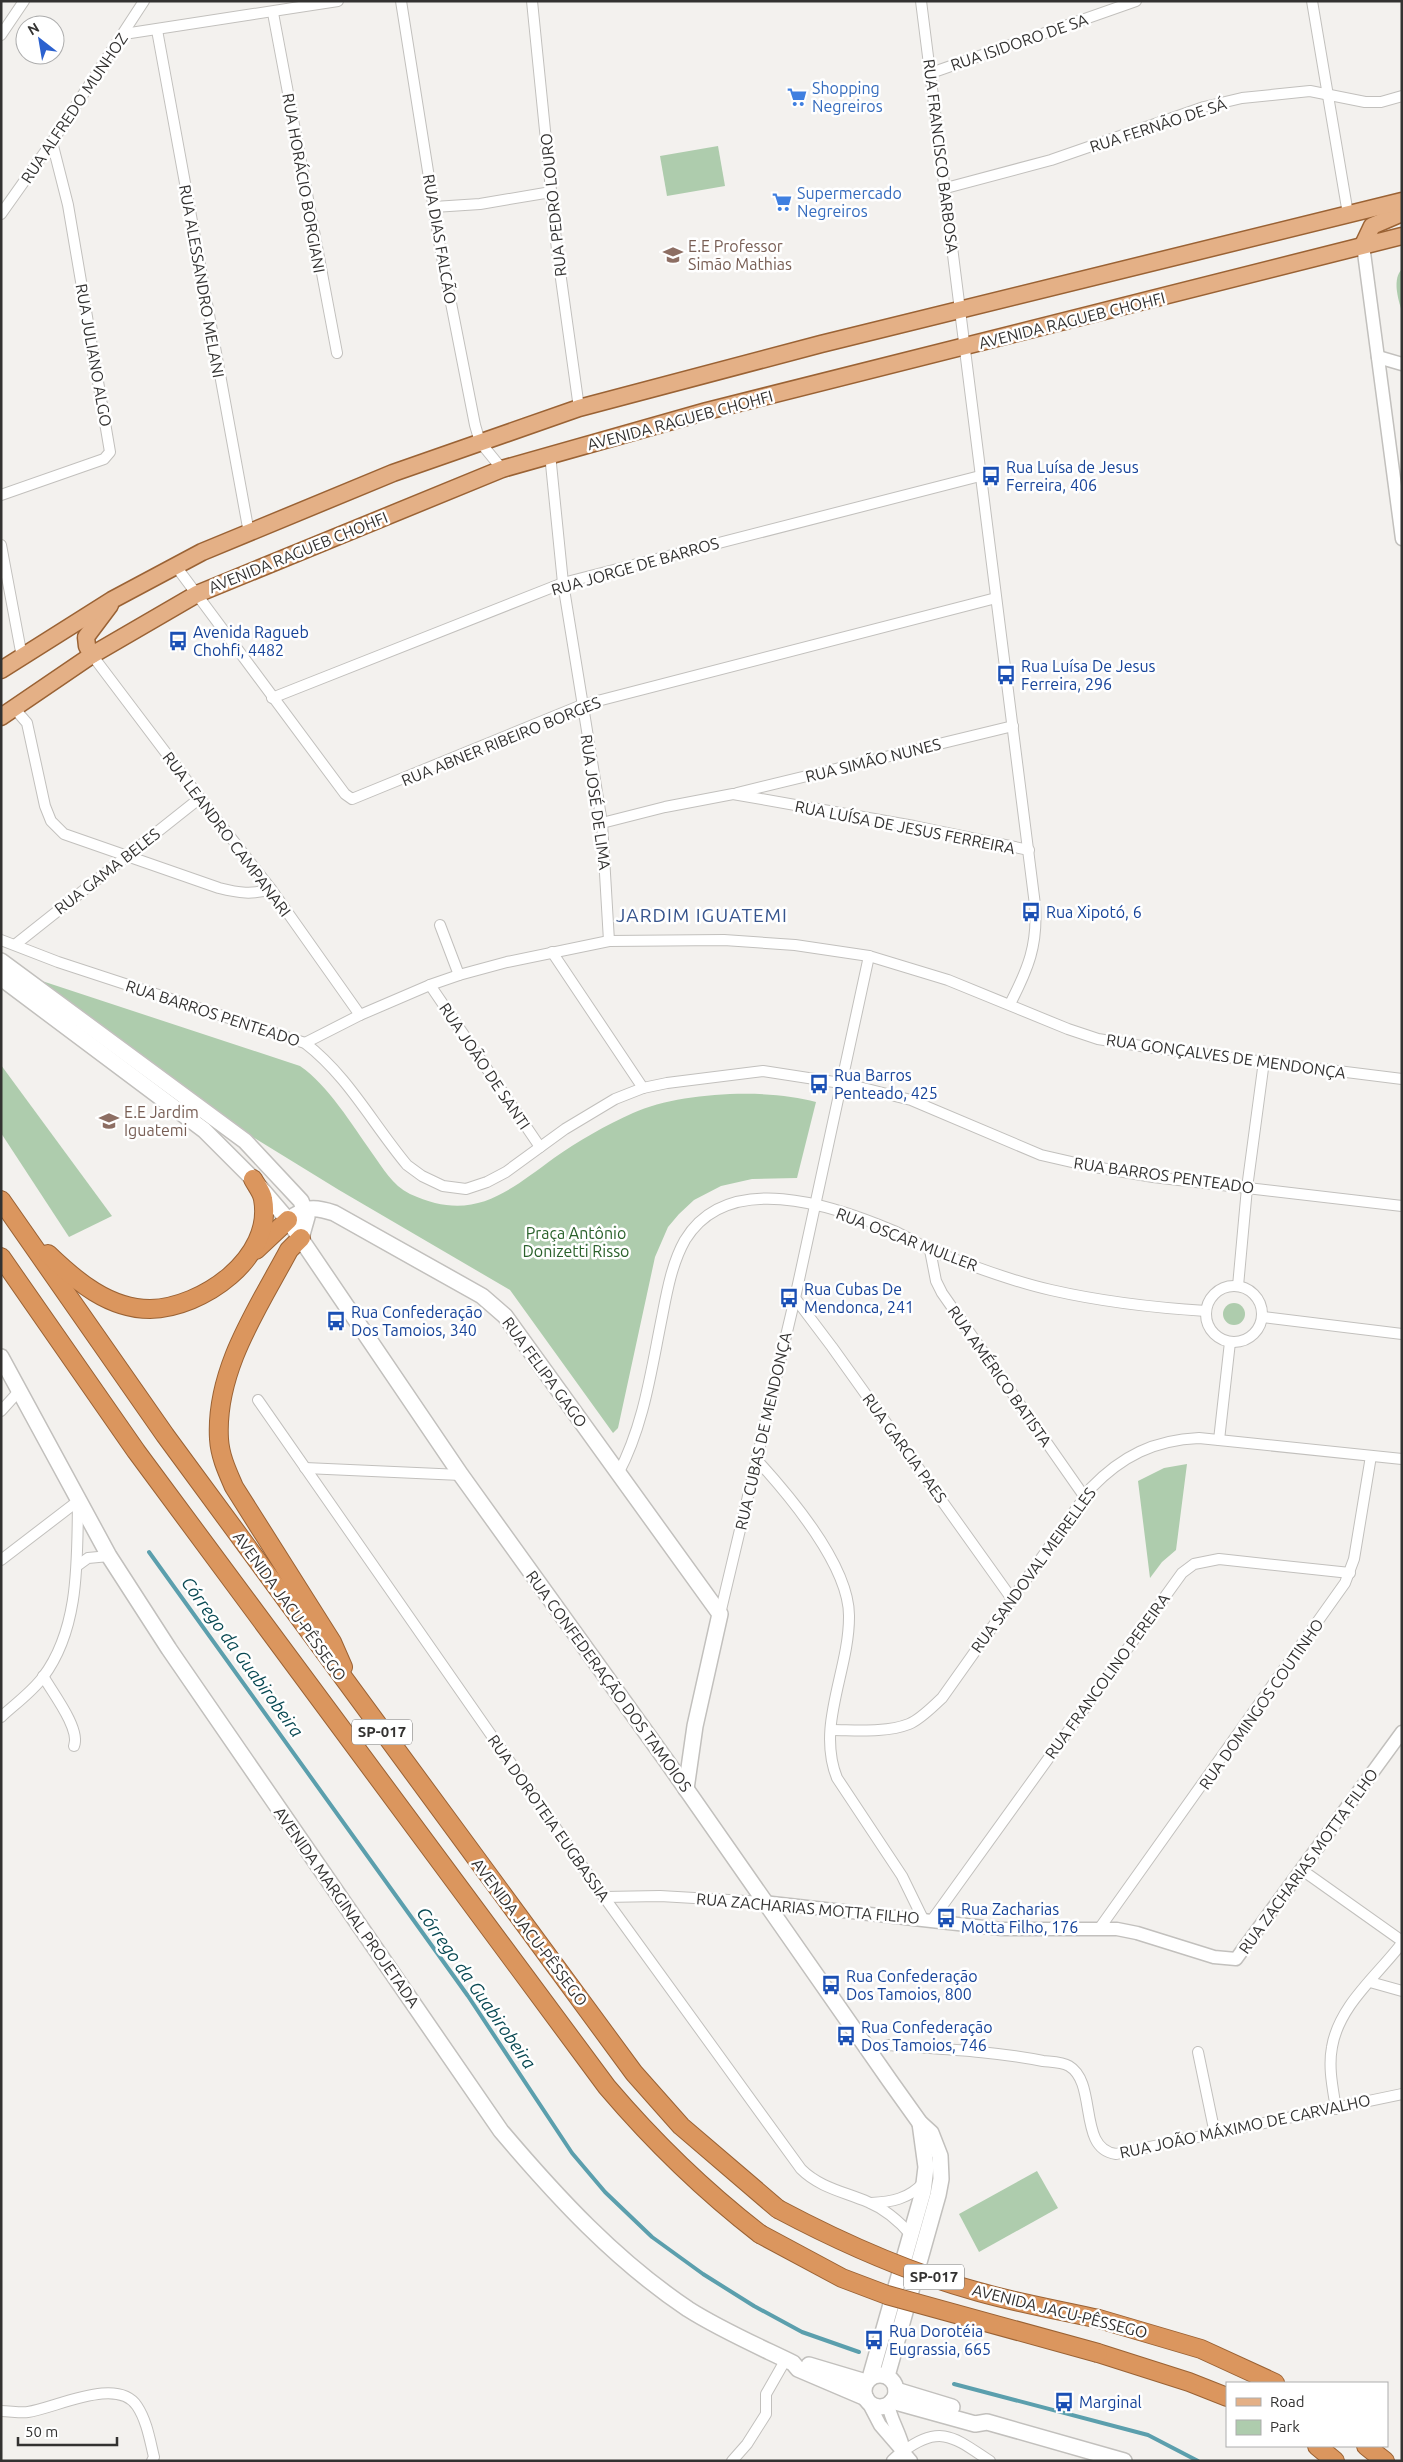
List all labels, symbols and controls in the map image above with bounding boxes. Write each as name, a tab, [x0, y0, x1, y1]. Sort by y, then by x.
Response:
street label: RUA ISIDORO DE SA	[948, 10, 1091, 74]
north arrow	[15, 15, 65, 65]
street label: RUA ALFREDO MUNHOZ	[17, 29, 131, 187]
street label: RUA FRANCISCO BARBOSA	[920, 58, 962, 255]
place label: Shopping Negreiros	[812, 79, 883, 115]
supermarket icon: Shopping Negreiros	[786, 86, 808, 108]
street label: RUA HORÁCIO BORGIANI	[279, 91, 331, 274]
street label: RUA FERNÃO DE SÁ	[1087, 92, 1229, 156]
street label: RUA PEDRO LOURO	[537, 132, 569, 278]
street label: RUA DIAS FALCÃO	[420, 172, 461, 305]
street label: RUA ALESSANDRO MELANI	[176, 183, 228, 379]
place label: Supermercado Negreiros	[797, 184, 902, 220]
supermarket icon: Supermercado Negreiros	[771, 191, 793, 213]
place label: E.E Professor Simão Mathias	[688, 237, 792, 273]
school or university icon: E.E Professor Simão Mathias	[662, 244, 684, 266]
street label: RUA JULIANO ALGO	[73, 282, 115, 428]
street label: AVENIDA RAGUEB CHOHFI	[977, 288, 1167, 352]
street label: AVENIDA RAGUEB CHOHFI	[585, 387, 775, 453]
place label: Rua Luísa de Jesus Ferreira, 406	[1006, 458, 1139, 494]
bus stop icon: Rua Luísa de Jesus Ferreira, 406	[980, 465, 1002, 487]
street label: AVENIDA RAGUEB CHOHFI	[206, 508, 390, 596]
street label: RUA JORGE DE BARROS	[549, 533, 721, 599]
place label: Avenida Ragueb Chohfi, 4482	[193, 623, 309, 659]
bus stop icon: Avenida Ragueb Chohfi, 4482	[167, 630, 189, 652]
place label: Rua Luísa De Jesus Ferreira, 296	[1021, 657, 1156, 693]
bus stop icon: Rua Luísa De Jesus Ferreira, 296	[995, 664, 1017, 686]
street label: RUA ABNER RIBEIRO BORGES	[399, 693, 603, 789]
street label: RUA JOSÉ DE LIMA	[578, 733, 616, 872]
street label: RUA SIMÃO NUNES	[803, 734, 943, 786]
street label: RUA LEANDRO CAMPANARI	[159, 748, 295, 920]
street label: RUA LUÍSA DE JESUS FERREIRA	[793, 795, 1018, 857]
street label: RUA GAMA BELES	[51, 824, 163, 918]
bus stop icon: Rua Xipotó, 6	[1020, 901, 1042, 923]
place label: Rua Xipotó, 6	[1046, 903, 1142, 921]
district label: JARDIM IGUATEMI	[616, 904, 788, 926]
street label: RUA BARROS PENTEADO	[124, 976, 302, 1050]
street label: RUA JOÃO DE SANTI	[436, 999, 535, 1133]
street label: RUA GONÇALVES DE MENDONÇA	[1105, 1030, 1348, 1082]
place label: Rua Barros Penteado, 425	[834, 1066, 938, 1102]
bus stop icon: Rua Barros Penteado, 425	[808, 1073, 830, 1095]
place label: E.E Jardim Iguatemi	[124, 1103, 199, 1139]
school or university icon: E.E Jardim Iguatemi	[98, 1110, 120, 1132]
street label: RUA BARROS PENTEADO	[1073, 1153, 1255, 1197]
street label: RUA OSCAR MULLER	[834, 1204, 980, 1274]
park label: Praça Antônio Donizetti Risso	[523, 1224, 629, 1260]
place label: Rua Cubas De Mendonca, 241	[804, 1280, 914, 1316]
bus stop icon: Rua Cubas De Mendonca, 241	[778, 1287, 800, 1309]
street label: RUA AMÉRICO BATISTA	[945, 1301, 1057, 1450]
place label: Rua Confederação Dos Tamoios, 340	[351, 1303, 483, 1339]
bus stop icon: Rua Confederação Dos Tamoios, 340	[325, 1310, 347, 1332]
street label: RUA FELIPA GAGO	[499, 1314, 591, 1430]
street label: RUA CUBAS DE MENDONÇA	[731, 1330, 795, 1532]
street label: RUA GARCIA PAES	[859, 1390, 951, 1506]
street label: RUA SANDOVAL MEIRELLES	[967, 1484, 1099, 1656]
street label: AVENIDA JACU-PÊSSEGO	[230, 1527, 351, 1684]
street label: RUA CONFEDERAÇÃO DOS TAMOIOS	[523, 1566, 696, 1795]
water label: Córrego da Guabirobeira	[178, 1572, 308, 1741]
street label: RUA FRANCOLINO PEREIRA	[1041, 1589, 1173, 1762]
street label: RUA DOMINGOS COUTINHO	[1195, 1615, 1327, 1793]
road number: SP-017	[352, 1720, 412, 1744]
street label: RUA DOROTEIA EUGBASSIA	[485, 1731, 614, 1905]
street label: RUA ZACHARIAS MOTTA FILHO	[1235, 1765, 1381, 1957]
street label: AVENIDA MARGINAL PROJETADA	[271, 1803, 424, 2011]
street label: AVENIDA JACU-PÊSSEGO	[469, 1854, 592, 2009]
street label: RUA ZACHARIAS MOTTA FILHO	[695, 1889, 921, 1927]
place label: Rua Zacharias Motta Filho, 176	[961, 1900, 1078, 1936]
water label: Córrego da Guabirobeira	[413, 1903, 541, 2072]
bus stop icon: Rua Zacharias Motta Filho, 176	[935, 1907, 957, 1929]
place label: Rua Confederação Dos Tamoios, 800	[846, 1967, 978, 2003]
bus stop icon: Rua Confederação Dos Tamoios, 800	[820, 1974, 842, 1996]
place label: Rua Confederação Dos Tamoios, 746	[861, 2018, 993, 2054]
bus stop icon: Rua Confederação Dos Tamoios, 746	[835, 2025, 857, 2047]
street label: RUA JOÃO MÁXIMO DE CARVALHO	[1118, 2089, 1372, 2161]
road number: SP-017	[904, 2264, 964, 2290]
street label: AVENIDA JACU-PÊSSEGO	[971, 2280, 1150, 2341]
place label: Rua Dorotéia Eugrassia, 665	[889, 2322, 991, 2358]
bus stop icon: Rua Dorotéia Eugrassia, 665	[863, 2329, 885, 2351]
legend	[1226, 2382, 1388, 2447]
bus stop icon: Marginal	[1053, 2391, 1075, 2413]
place label: Marginal	[1079, 2393, 1142, 2411]
text: Road	[1270, 2393, 1305, 2410]
scale bar	[18, 2414, 116, 2446]
text: Park	[1270, 2418, 1300, 2435]
text: 50 m	[25, 2423, 58, 2440]

